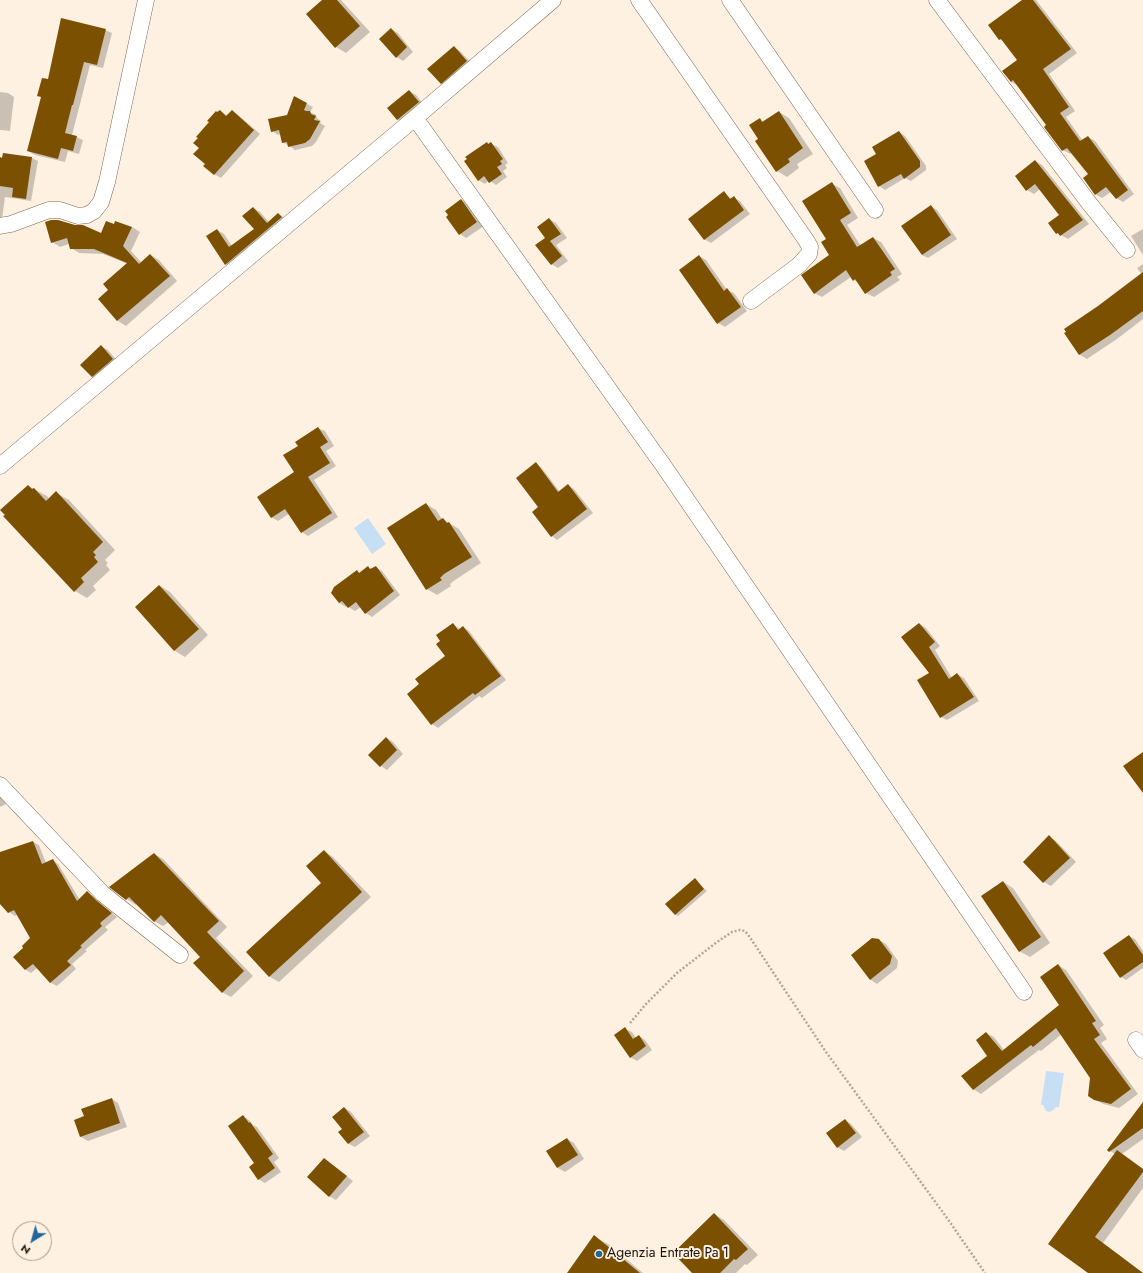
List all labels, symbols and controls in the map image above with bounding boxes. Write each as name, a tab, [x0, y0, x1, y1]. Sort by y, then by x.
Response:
north arrow	[12, 1221, 52, 1261]
text: N	[17, 1241, 34, 1259]
place label: Agenzia Entrate Pa 1	[607, 1246, 729, 1262]
marker: Agenzia Entrate Pa 1	[594, 1249, 604, 1259]

